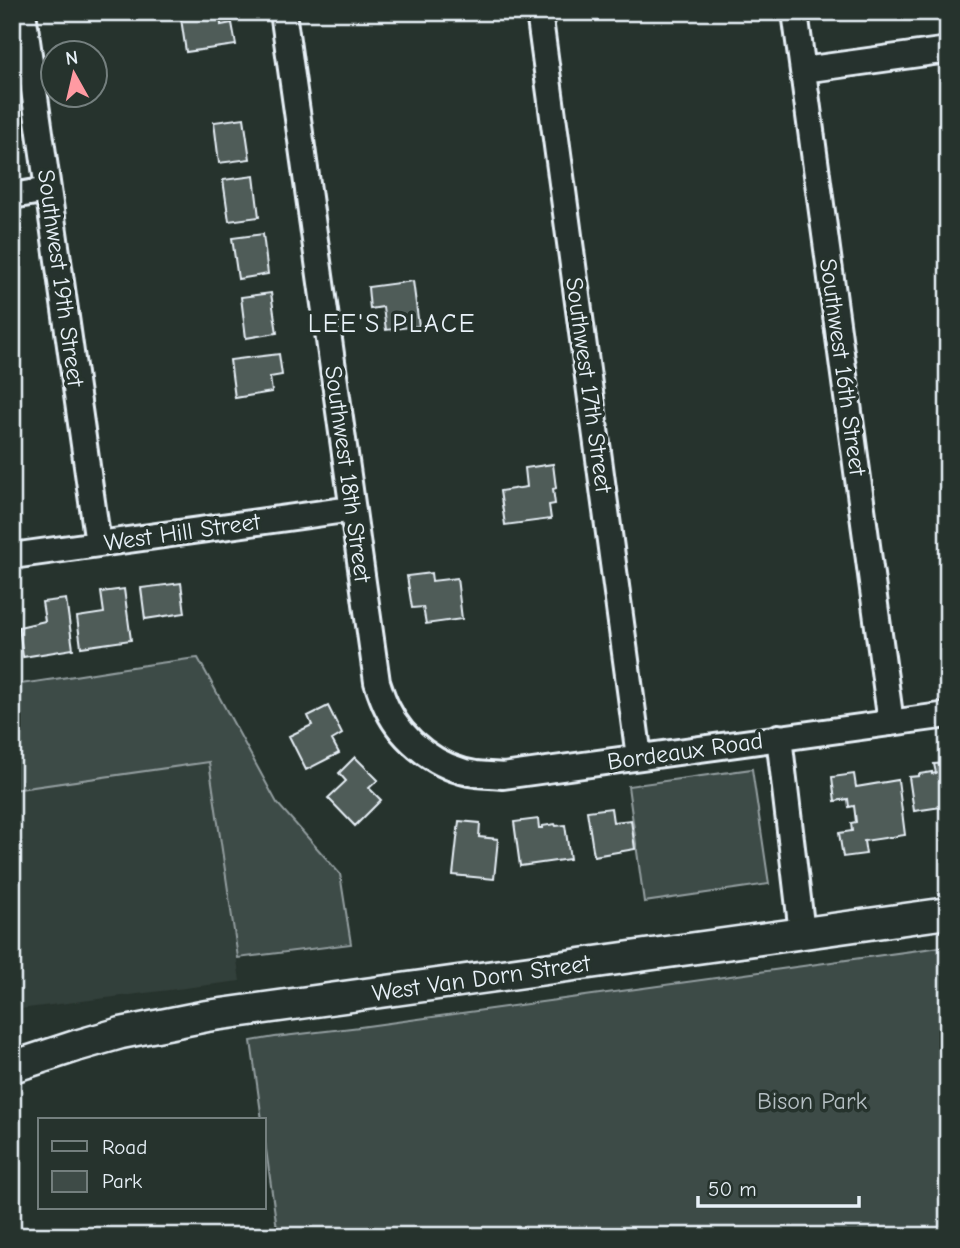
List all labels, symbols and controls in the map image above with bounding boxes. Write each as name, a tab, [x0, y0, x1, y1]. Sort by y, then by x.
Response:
north arrow	[38, 38, 108, 108]
text: N	[64, 46, 79, 70]
street label: Southwest 19th Street	[32, 168, 90, 389]
street label: Southwest 16th Street	[814, 257, 872, 479]
street label: Southwest 17th Street	[560, 275, 618, 496]
district label: LEE'S PLACE	[308, 309, 476, 339]
street label: Southwest 18th Street	[319, 364, 377, 585]
street label: West Hill Street	[102, 507, 263, 557]
street label: Bordeaux Road	[605, 726, 765, 776]
street label: West Van Dorn Street	[370, 949, 593, 1007]
park label: Bison Park	[757, 1087, 867, 1115]
legend	[38, 1118, 266, 1210]
text: Road	[102, 1135, 147, 1159]
scale bar	[698, 1164, 858, 1208]
text: Park	[102, 1169, 142, 1193]
text: 50 m	[708, 1177, 757, 1201]

